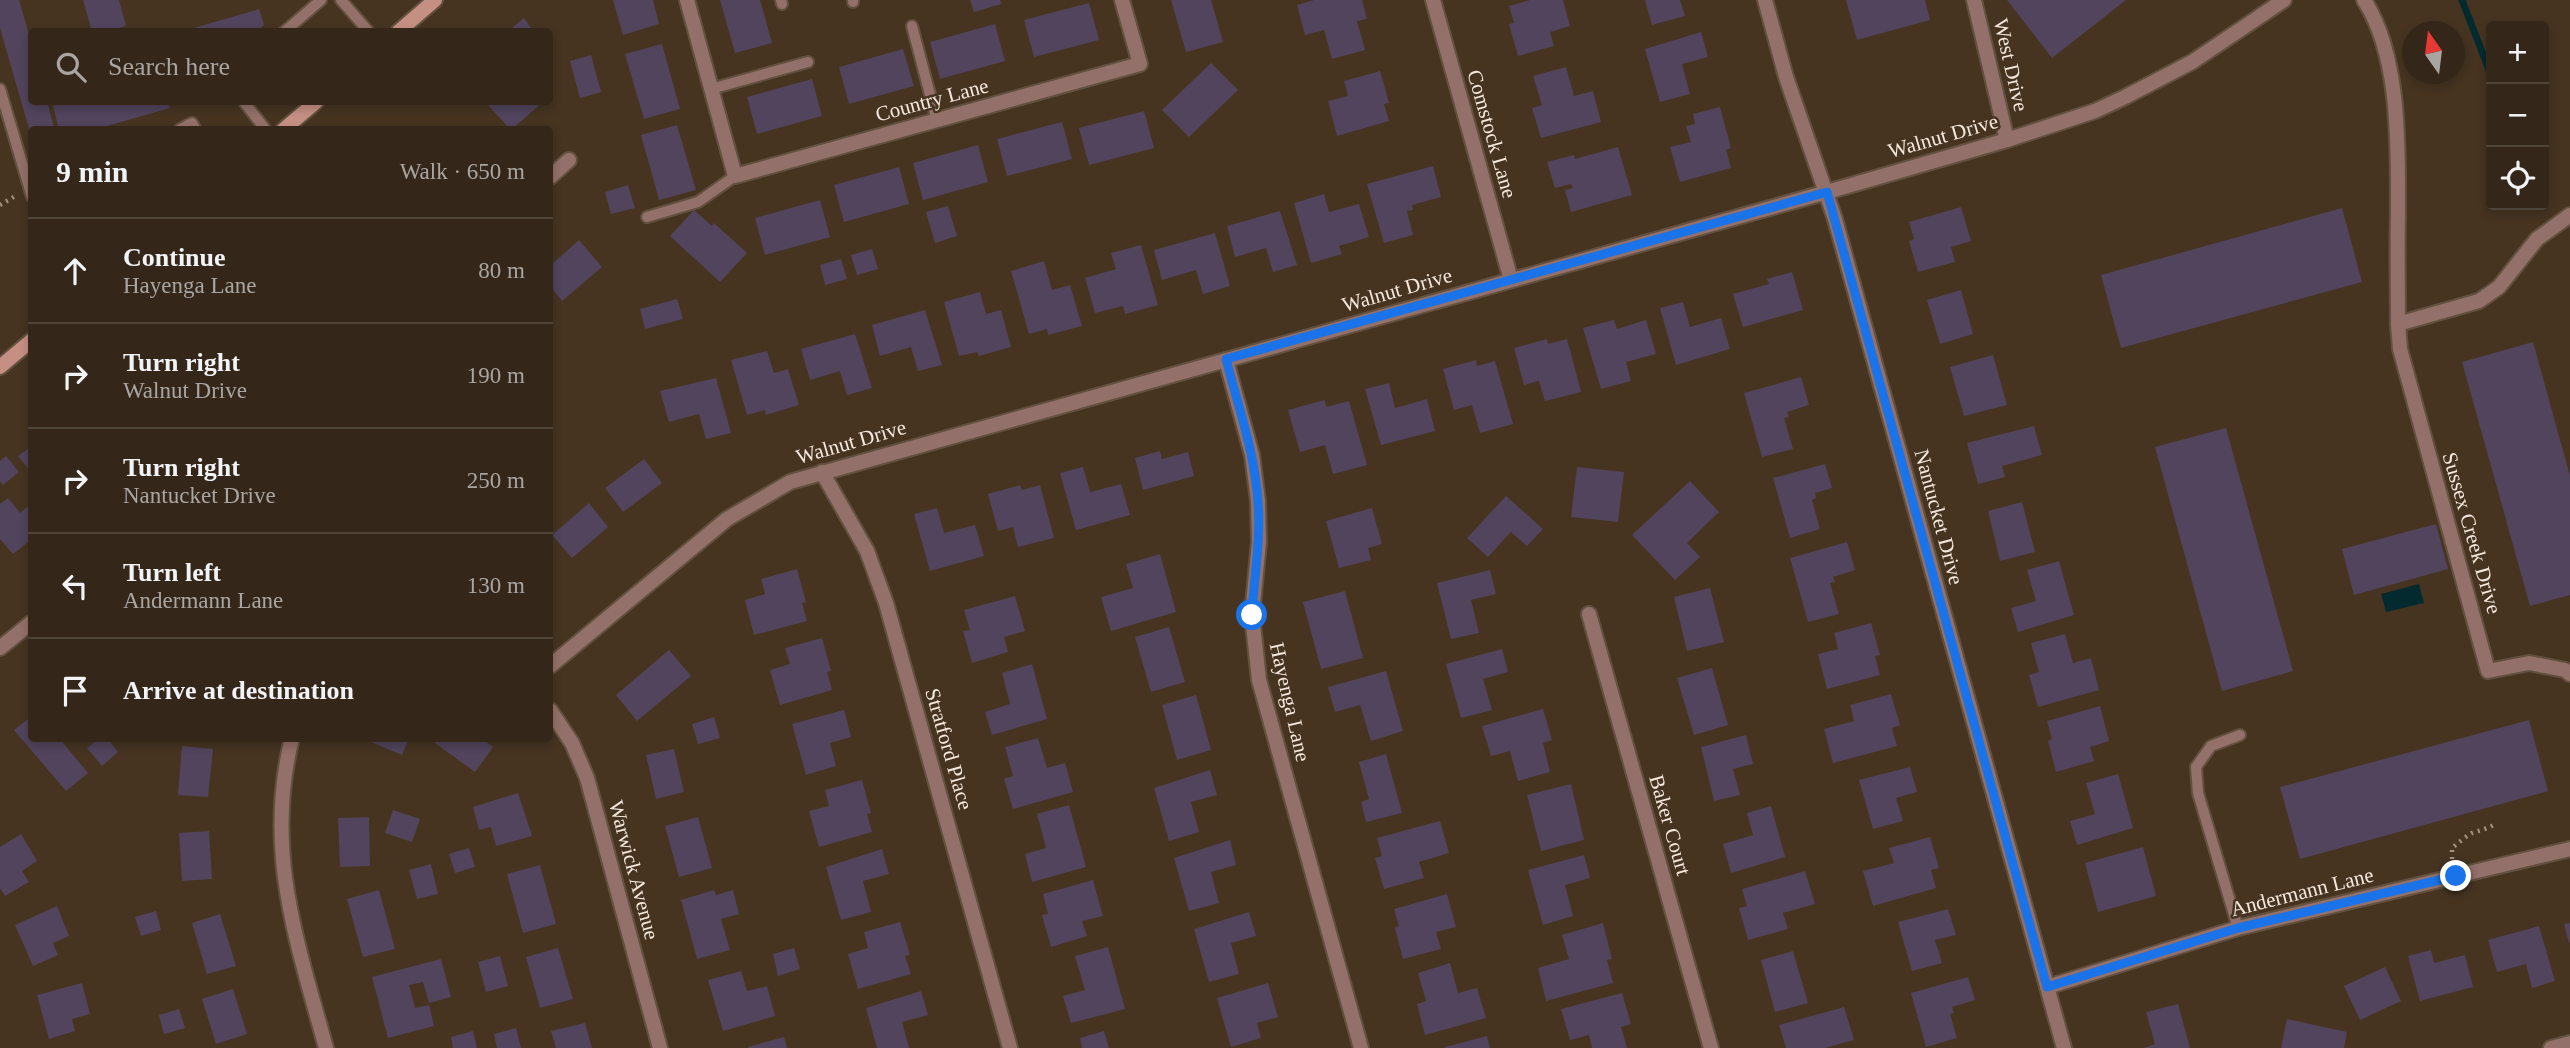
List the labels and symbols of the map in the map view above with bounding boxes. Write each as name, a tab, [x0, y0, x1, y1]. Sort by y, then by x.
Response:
street label: West Drive	[1989, 16, 2033, 114]
north arrow	[2402, 21, 2465, 84]
street label: Comstock Lane	[1462, 67, 1522, 201]
street label: Country Lane	[873, 73, 991, 127]
street label: Walnut Drive	[1885, 109, 2001, 163]
street label: Walnut Drive	[1339, 263, 1455, 317]
street label: Walnut Drive	[793, 415, 909, 469]
street label: Nantucket Drive	[1909, 447, 1969, 587]
street label: Sussex Creek Drive	[2437, 450, 2507, 616]
route start	[1236, 599, 1267, 630]
street label: Hayenga Lane	[1265, 640, 1315, 764]
street label: Stratford Place	[920, 685, 978, 813]
street label: Baker Court	[1644, 772, 1696, 878]
street label: Warwick Avenue	[604, 798, 664, 942]
route end	[2440, 860, 2471, 891]
street label: Andermann Lane	[2228, 863, 2376, 921]

